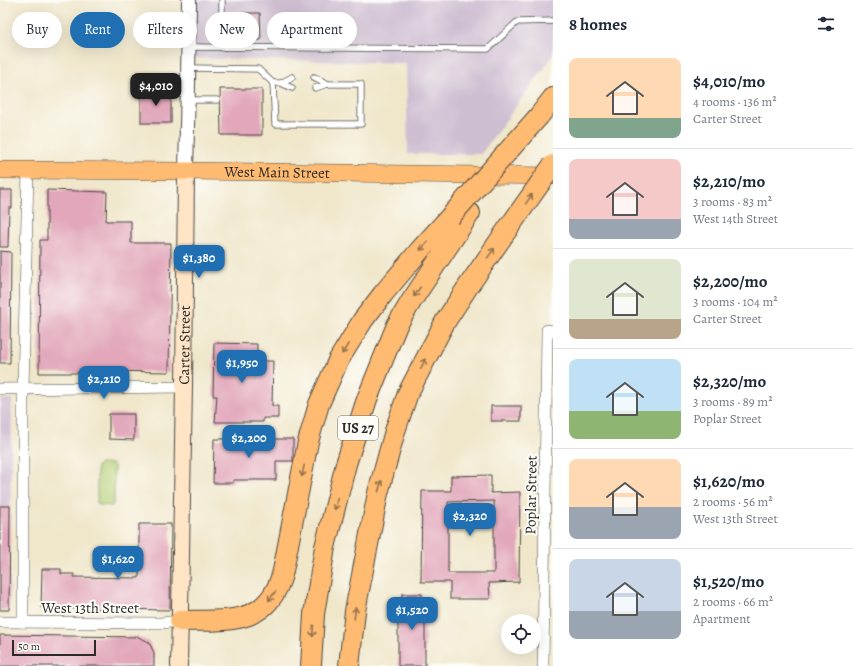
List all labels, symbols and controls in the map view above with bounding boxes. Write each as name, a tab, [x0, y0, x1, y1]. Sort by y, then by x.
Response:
chip: Buy	[12, 12, 62, 48]
chip: Rent	[70, 12, 125, 48]
chip: Filters	[133, 12, 197, 48]
chip: New	[205, 12, 259, 48]
chip: Apartment	[267, 12, 357, 48]
text: 8 homes	[569, 13, 627, 36]
icon: filters	[815, 13, 837, 35]
text: $4,010/mo	[693, 70, 765, 93]
pin: $4,010	[123, 73, 189, 107]
icon: home	[601, 74, 649, 122]
text: $4,010	[139, 77, 173, 94]
text: 4 rooms · 136 m²	[693, 93, 777, 110]
text: Carter Street	[693, 110, 762, 127]
street label: West Main Street	[223, 162, 330, 183]
text: $2,210/mo	[693, 170, 765, 193]
icon: home	[601, 175, 649, 223]
one-way arrow	[525, 193, 533, 204]
text: 3 rooms · 83 m²	[693, 193, 772, 210]
text: West 14th Street	[693, 210, 778, 227]
one-way arrow	[419, 241, 428, 251]
pin: $1,380	[166, 245, 232, 279]
one-way arrow	[487, 248, 495, 259]
text: $1,380	[183, 249, 215, 266]
text: $2,200/mo	[693, 270, 768, 293]
icon: home	[601, 275, 649, 323]
one-way arrow	[413, 286, 421, 297]
text: 3 rooms · 104 m²	[693, 293, 777, 310]
street label: Carter Street	[174, 305, 195, 385]
text: Carter Street	[693, 310, 762, 327]
one-way arrow	[341, 343, 349, 355]
pin: $1,950	[209, 350, 275, 384]
text: $1,950	[226, 354, 258, 371]
one-way arrow	[420, 358, 427, 370]
pin: $2,210	[71, 366, 137, 400]
text: $2,210	[87, 370, 121, 387]
text: $2,320/mo	[693, 370, 766, 393]
icon: home	[601, 375, 649, 423]
text: 3 rooms · 89 m²	[693, 393, 772, 410]
text: Poplar Street	[693, 410, 762, 427]
road number: US 27	[338, 416, 378, 440]
pin: $2,200	[216, 425, 282, 459]
text: $2,200	[231, 429, 267, 446]
street label: Poplar Street	[520, 455, 542, 535]
one-way arrow	[298, 464, 306, 477]
text: $1,620/mo	[693, 470, 765, 493]
icon: home	[601, 475, 649, 523]
one-way arrow	[377, 480, 384, 493]
text: 2 rooms · 56 m²	[693, 493, 773, 510]
one-way arrow	[332, 497, 339, 510]
pin: $2,320	[437, 503, 503, 537]
text: $2,320	[453, 507, 487, 524]
text: West 13th Street	[693, 510, 778, 527]
pin: $1,620	[85, 546, 151, 580]
text: $1,620	[101, 550, 135, 567]
text: $1,520/mo	[693, 570, 764, 593]
icon: home	[601, 575, 649, 623]
one-way arrow	[268, 591, 276, 602]
text: 2 rooms · 66 m²	[693, 593, 773, 610]
pin: $1,520	[379, 597, 445, 631]
street label: West 13th Street	[40, 598, 139, 618]
text: $1,520	[396, 601, 428, 618]
one-way arrow	[351, 607, 359, 620]
text: Apartment	[693, 610, 751, 627]
map controls	[501, 614, 541, 654]
button: locate	[501, 614, 541, 654]
one-way arrow	[310, 624, 317, 637]
scale bar	[12, 638, 96, 657]
text: 50 m	[18, 639, 40, 654]

